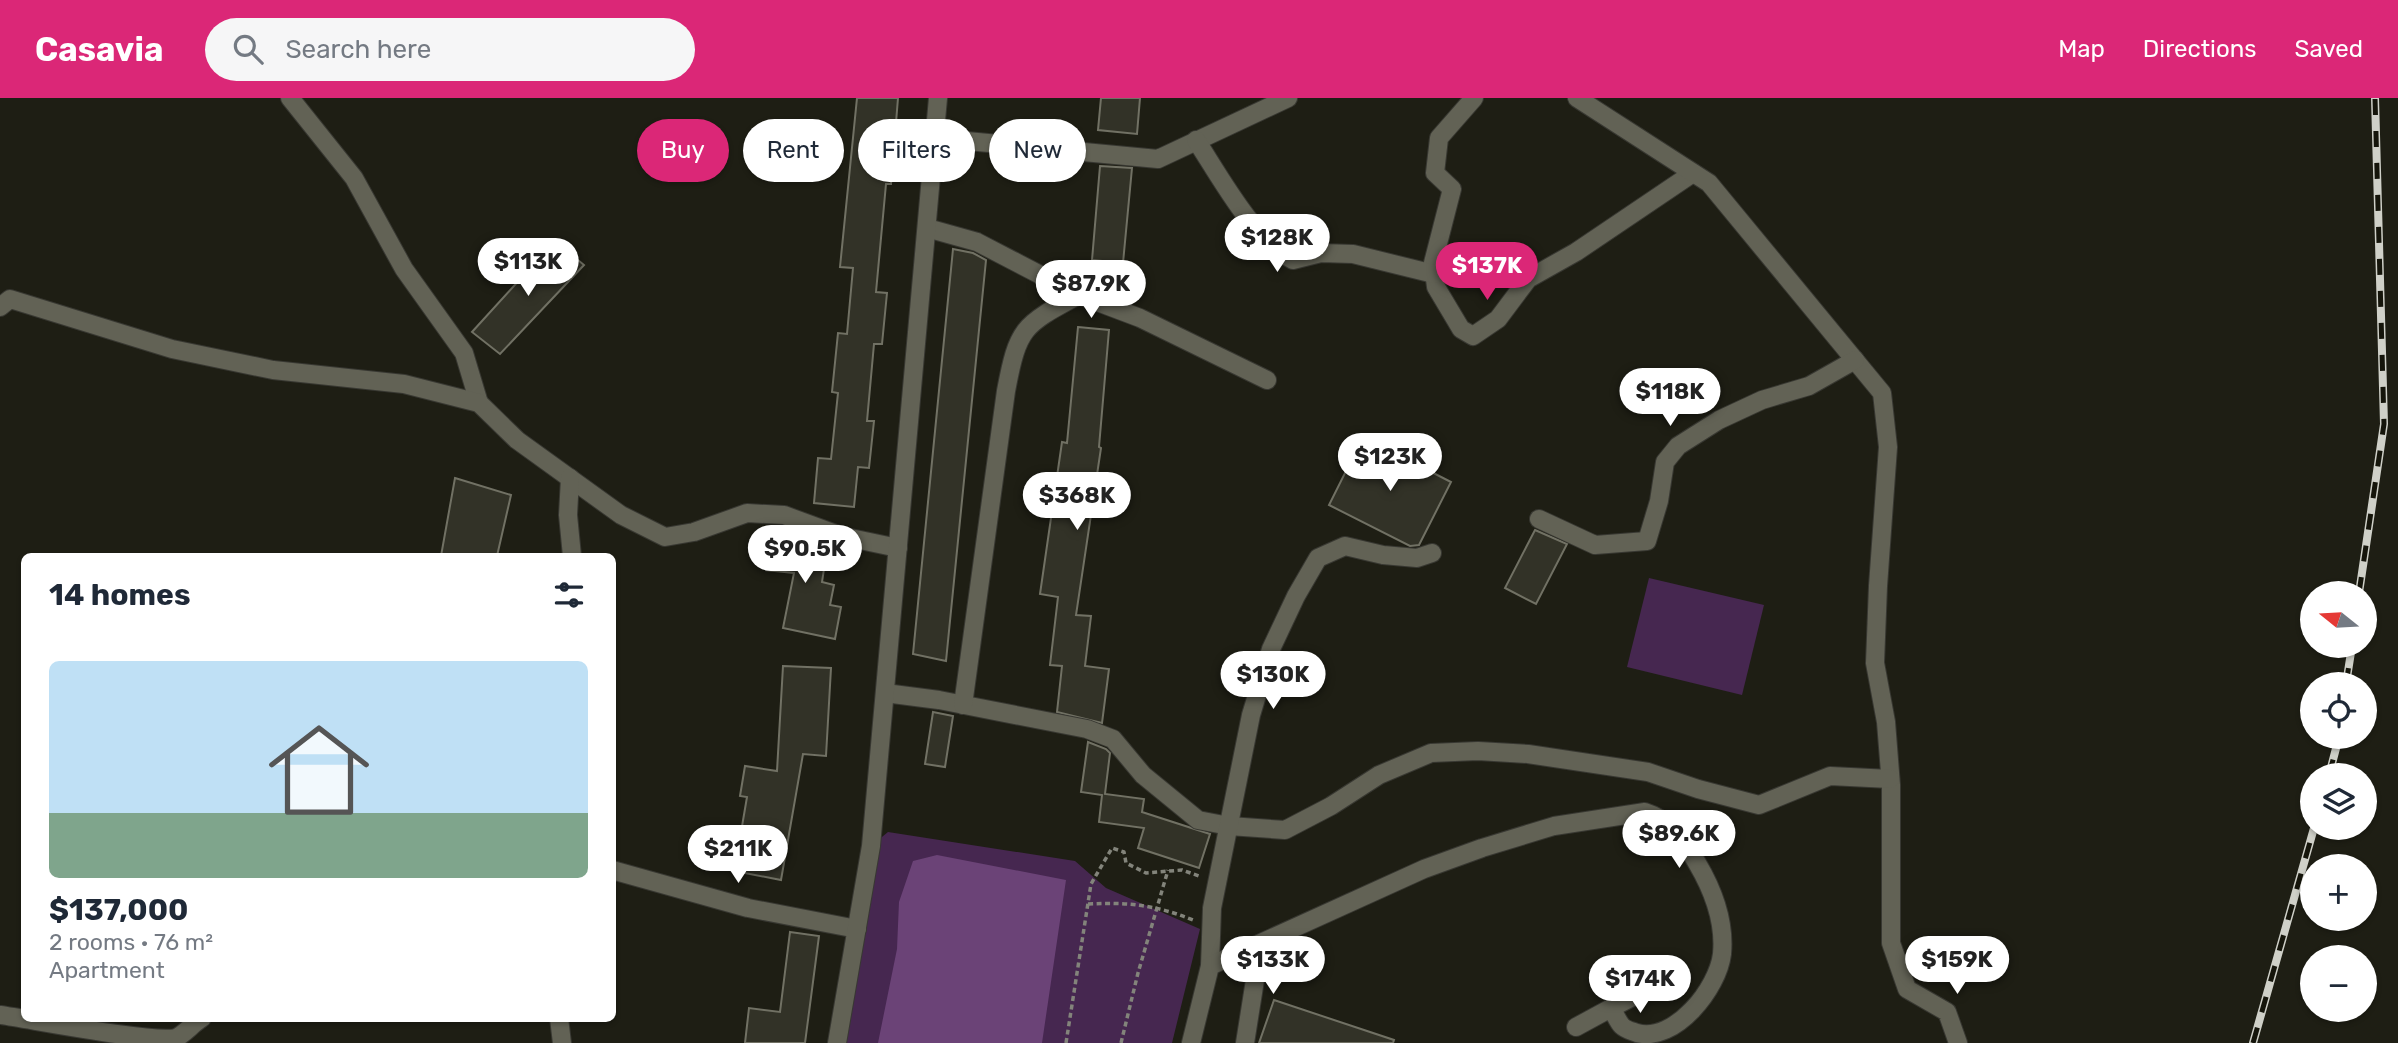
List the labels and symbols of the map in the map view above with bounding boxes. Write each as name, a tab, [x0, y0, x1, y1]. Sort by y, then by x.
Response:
pin: $128K	[1228, 214, 1326, 274]
pin: $113K	[479, 238, 577, 298]
pin: $137K	[1438, 242, 1536, 302]
pin: $87.9K	[1034, 260, 1148, 320]
pin: $118K	[1621, 368, 1719, 428]
pin: $123K	[1341, 434, 1439, 493]
pin: $368K	[1028, 472, 1126, 532]
pin: $90.5K	[748, 526, 862, 585]
north arrow	[2300, 581, 2376, 658]
pin: $130K	[1224, 652, 1322, 711]
pin: $89.6K	[1622, 810, 1736, 870]
pin: $211K	[689, 826, 787, 885]
pin: $133K	[1224, 936, 1322, 996]
pin: $159K	[1908, 936, 2006, 996]
pin: $174K	[1591, 956, 1689, 1015]

